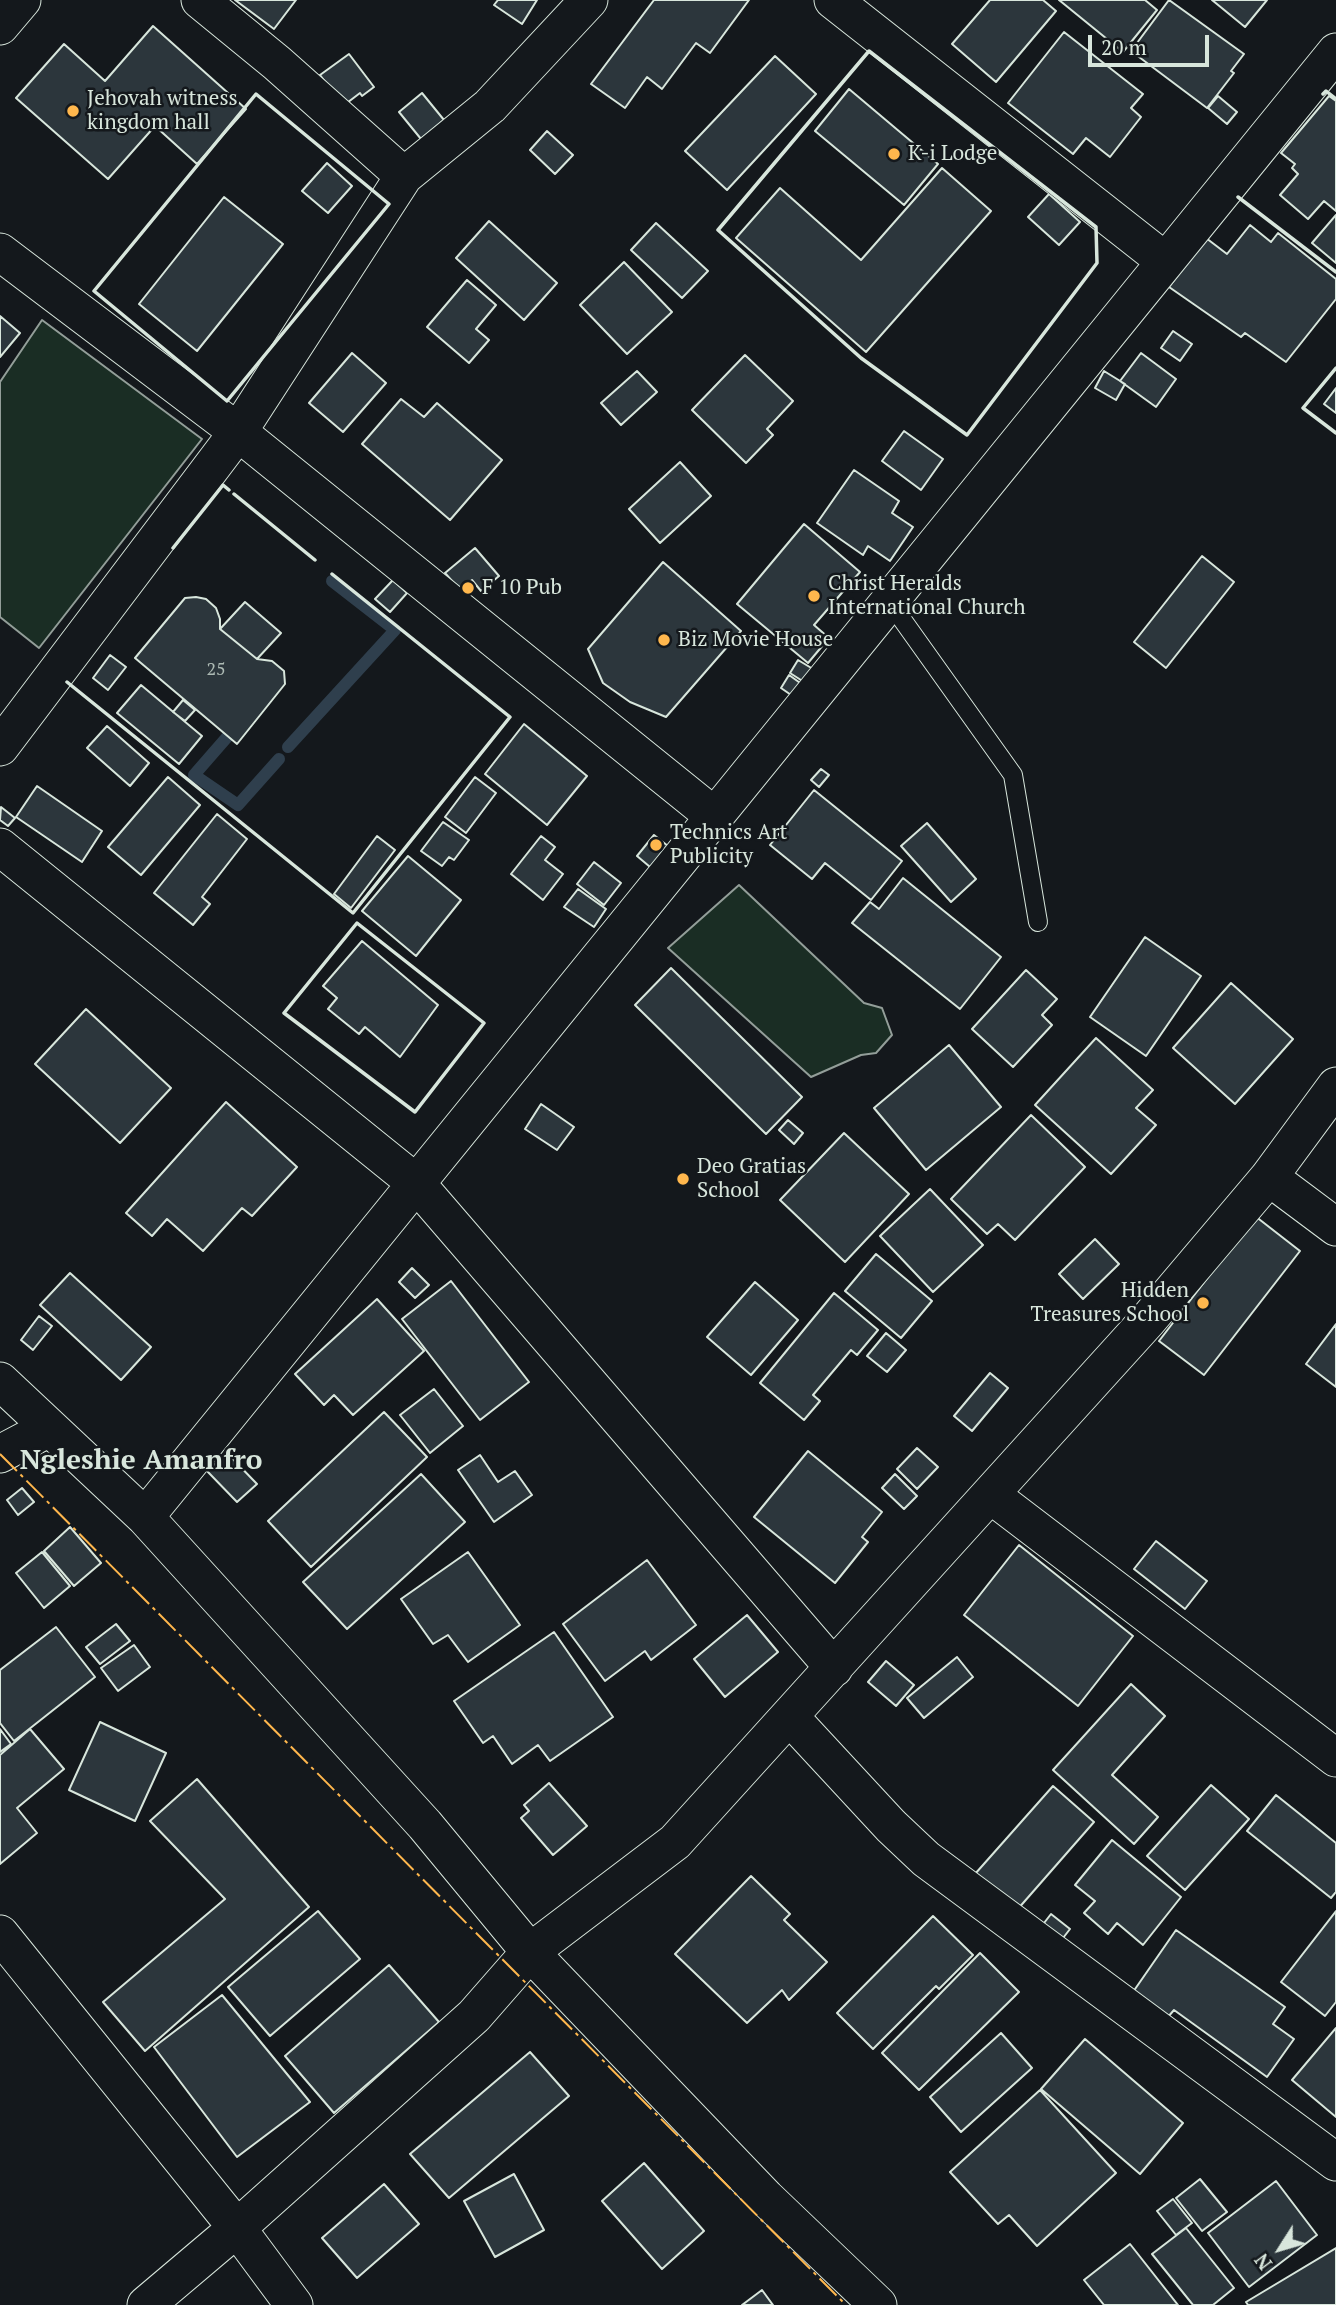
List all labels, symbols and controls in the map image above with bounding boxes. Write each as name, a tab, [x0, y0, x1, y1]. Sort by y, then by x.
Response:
scale bar	[1091, 21, 1212, 65]
text: 20 m	[1101, 33, 1147, 61]
place label: Jehovah witness kingdom hall	[87, 86, 238, 136]
marker: Jehovah witness kingdom hall	[65, 103, 81, 119]
place label: K-i Lodge	[908, 141, 997, 167]
marker: K-i Lodge	[886, 146, 902, 162]
place label: Christ Heralds International Church	[828, 571, 1026, 621]
place label: F 10 Pub	[482, 575, 562, 601]
marker: F 10 Pub	[460, 580, 476, 596]
marker: Christ Heralds International Church	[806, 588, 822, 604]
place label: Biz Movie House	[678, 627, 833, 653]
marker: Biz Movie House	[656, 632, 672, 648]
house number: 25	[206, 659, 226, 681]
place label: Technics Art Publicity	[670, 820, 787, 870]
marker: Technics Art Publicity	[648, 837, 664, 853]
place label: Deo Gratias School	[697, 1154, 806, 1204]
marker: Deo Gratias School	[675, 1171, 691, 1187]
place label: Hidden Treasures School	[1031, 1278, 1189, 1328]
marker: Hidden Treasures School	[1195, 1295, 1211, 1311]
district label: Ngleshie Amanfro	[20, 1444, 262, 1478]
north arrow	[1245, 2214, 1315, 2284]
text: N	[1249, 2249, 1277, 2275]

